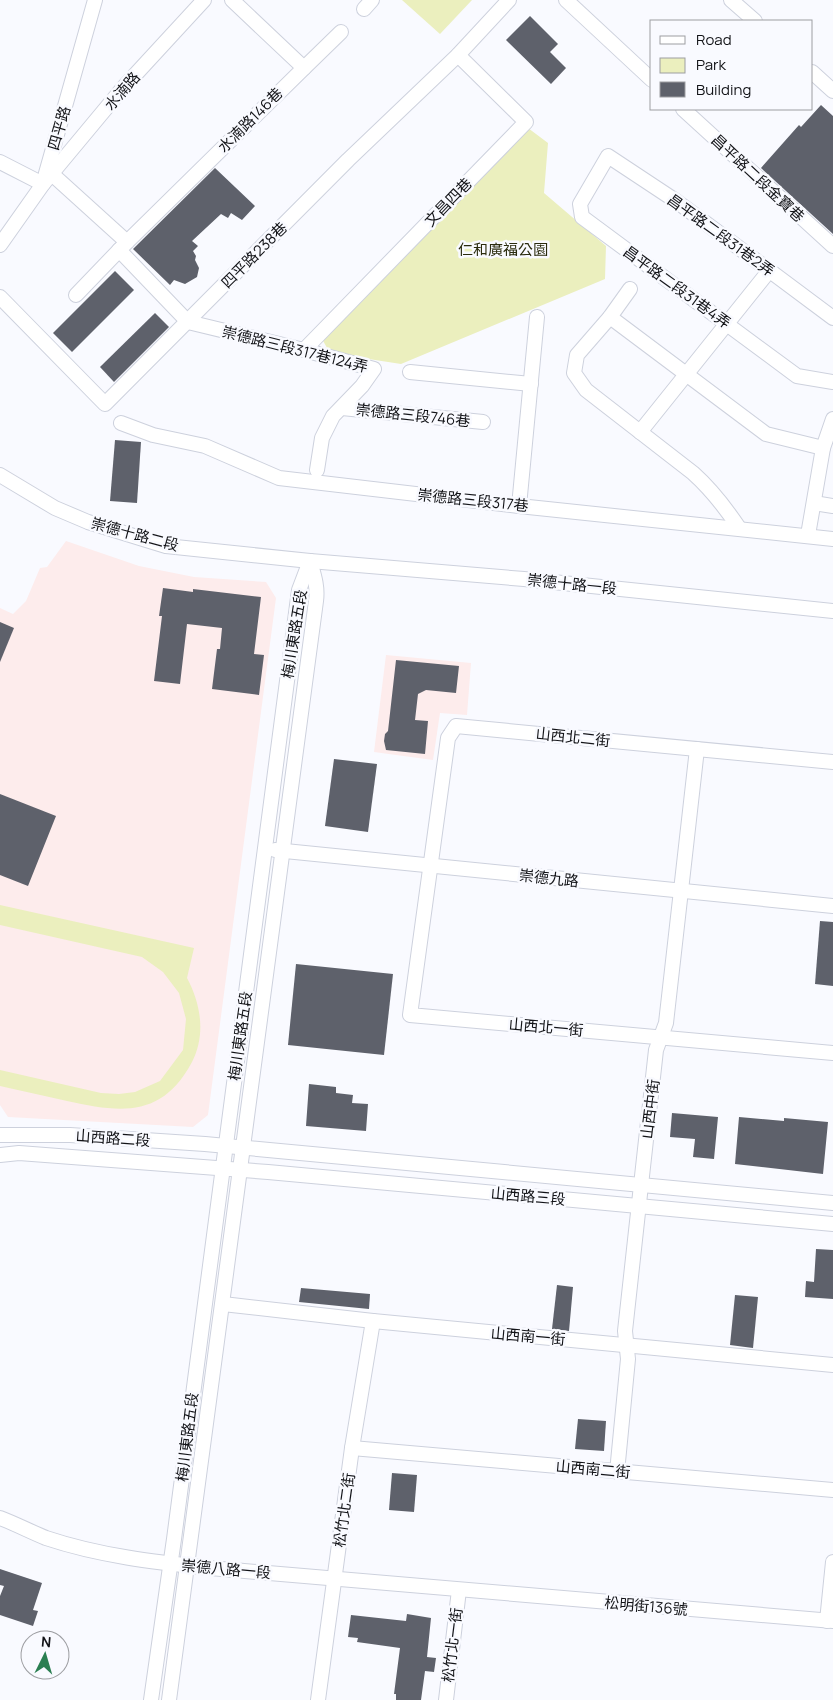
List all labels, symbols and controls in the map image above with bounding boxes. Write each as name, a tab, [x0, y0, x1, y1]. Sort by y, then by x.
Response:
legend	[650, 20, 813, 110]
text: Road	[696, 29, 732, 50]
text: Park	[696, 54, 726, 75]
street label: 水湳路	[99, 67, 145, 115]
text: Building	[696, 79, 751, 100]
street label: 水湳路146巷	[213, 83, 287, 157]
street label: 四平路	[43, 103, 75, 153]
street label: 昌平路二段金寶巷	[707, 129, 809, 227]
street label: 文昌四巷	[420, 173, 476, 231]
street label: 昌平路二段31巷2弄	[663, 189, 779, 281]
street label: 四平路238巷	[216, 217, 292, 293]
park label: 仁和廣福公園	[458, 239, 548, 260]
street label: 昌平路二段31巷4弄	[619, 241, 735, 333]
street label: 崇德路三段317巷124弄	[220, 321, 370, 377]
street label: 崇德路三段746巷	[355, 399, 471, 431]
street label: 崇德路三段317巷	[416, 484, 530, 516]
street label: 崇德十路二段	[89, 512, 181, 556]
street label: 崇德十路一段	[526, 569, 618, 599]
street label: 梅川東路五段	[277, 588, 311, 680]
street label: 山西北二街	[535, 723, 611, 751]
street label: 崇德九路	[518, 864, 580, 892]
street label: 梅川東路五段	[223, 990, 257, 1082]
street label: 山西北一街	[508, 1013, 584, 1041]
street label: 山西中街	[636, 1078, 664, 1140]
street label: 山西路二段	[75, 1125, 151, 1151]
street label: 山西路三段	[490, 1182, 566, 1210]
street label: 山西南一街	[490, 1322, 566, 1350]
street label: 梅川東路五段	[171, 1391, 203, 1483]
street label: 山西南二街	[555, 1455, 631, 1483]
street label: 松竹北二街	[328, 1471, 360, 1549]
street label: 崇德八路一段	[180, 1555, 272, 1583]
street label: 松明街136號	[604, 1592, 688, 1620]
street label: 松竹北一街	[437, 1606, 467, 1684]
north arrow	[20, 1630, 70, 1680]
text: N	[40, 1632, 52, 1651]

